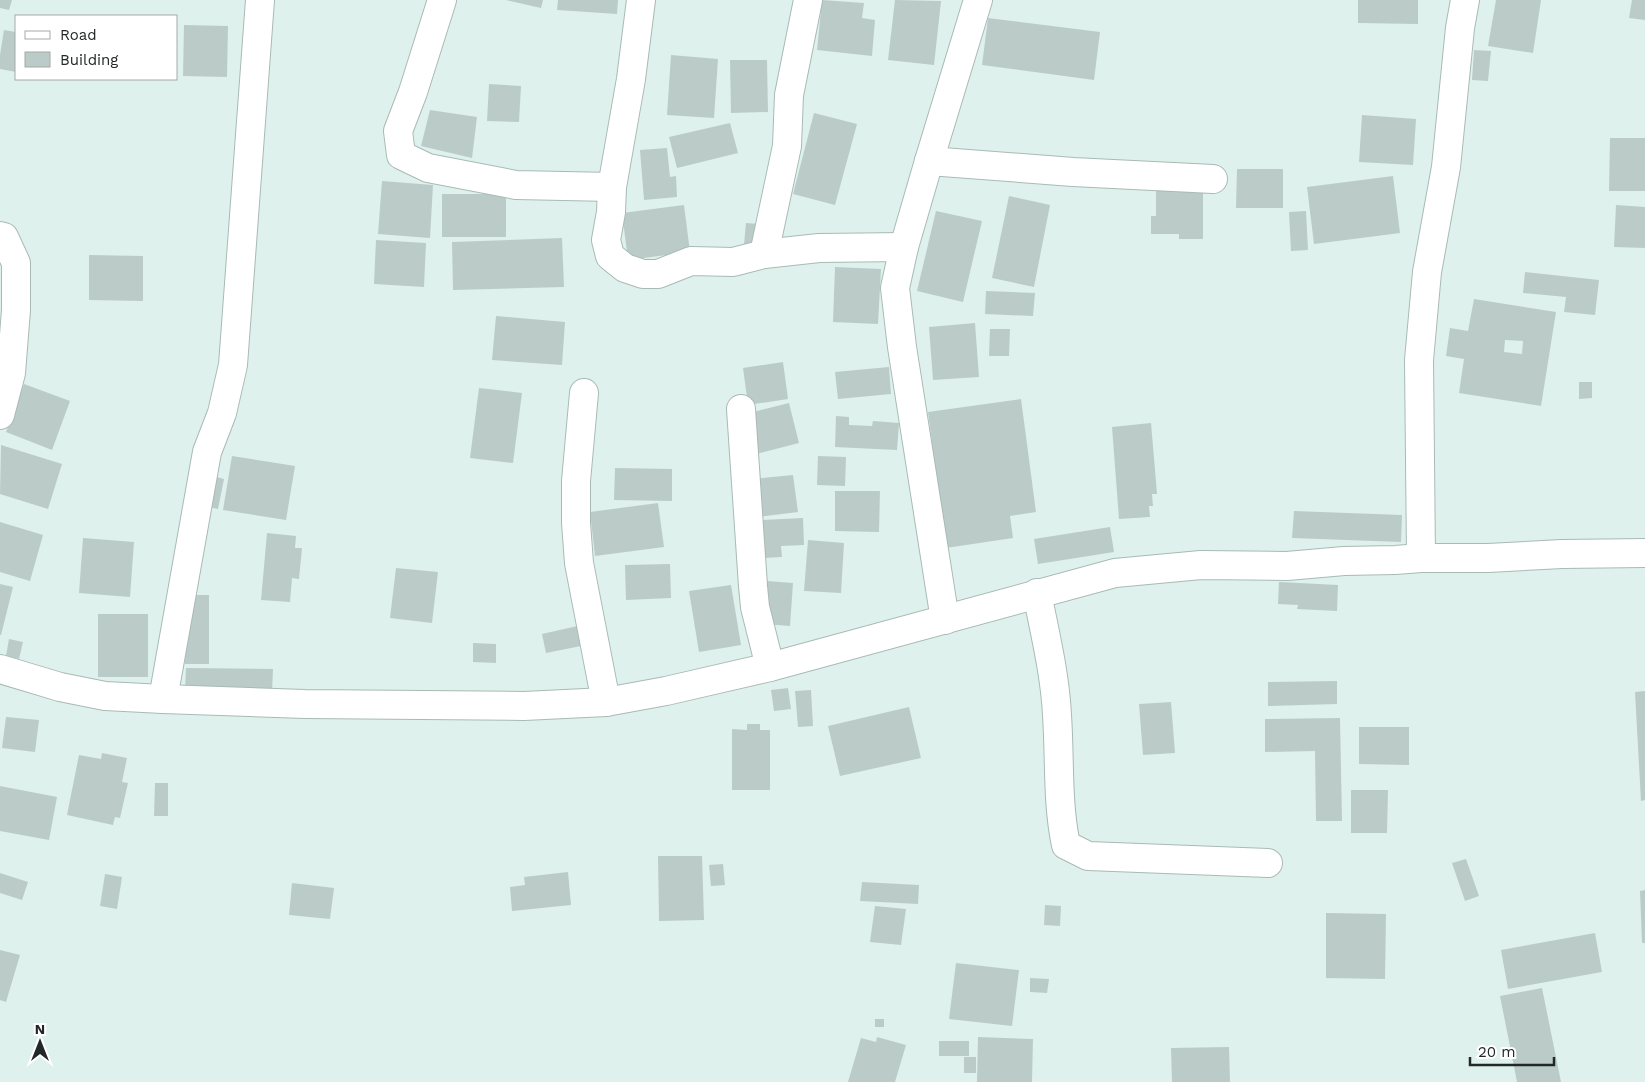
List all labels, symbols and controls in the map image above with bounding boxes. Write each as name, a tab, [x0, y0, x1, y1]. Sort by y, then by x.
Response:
legend	[15, 15, 178, 80]
text: Road	[60, 26, 97, 44]
text: Building	[60, 51, 118, 69]
north arrow	[15, 1017, 65, 1067]
text: N	[35, 1021, 45, 1037]
scale bar	[1470, 1034, 1554, 1066]
text: 20 m	[1478, 1043, 1516, 1061]

